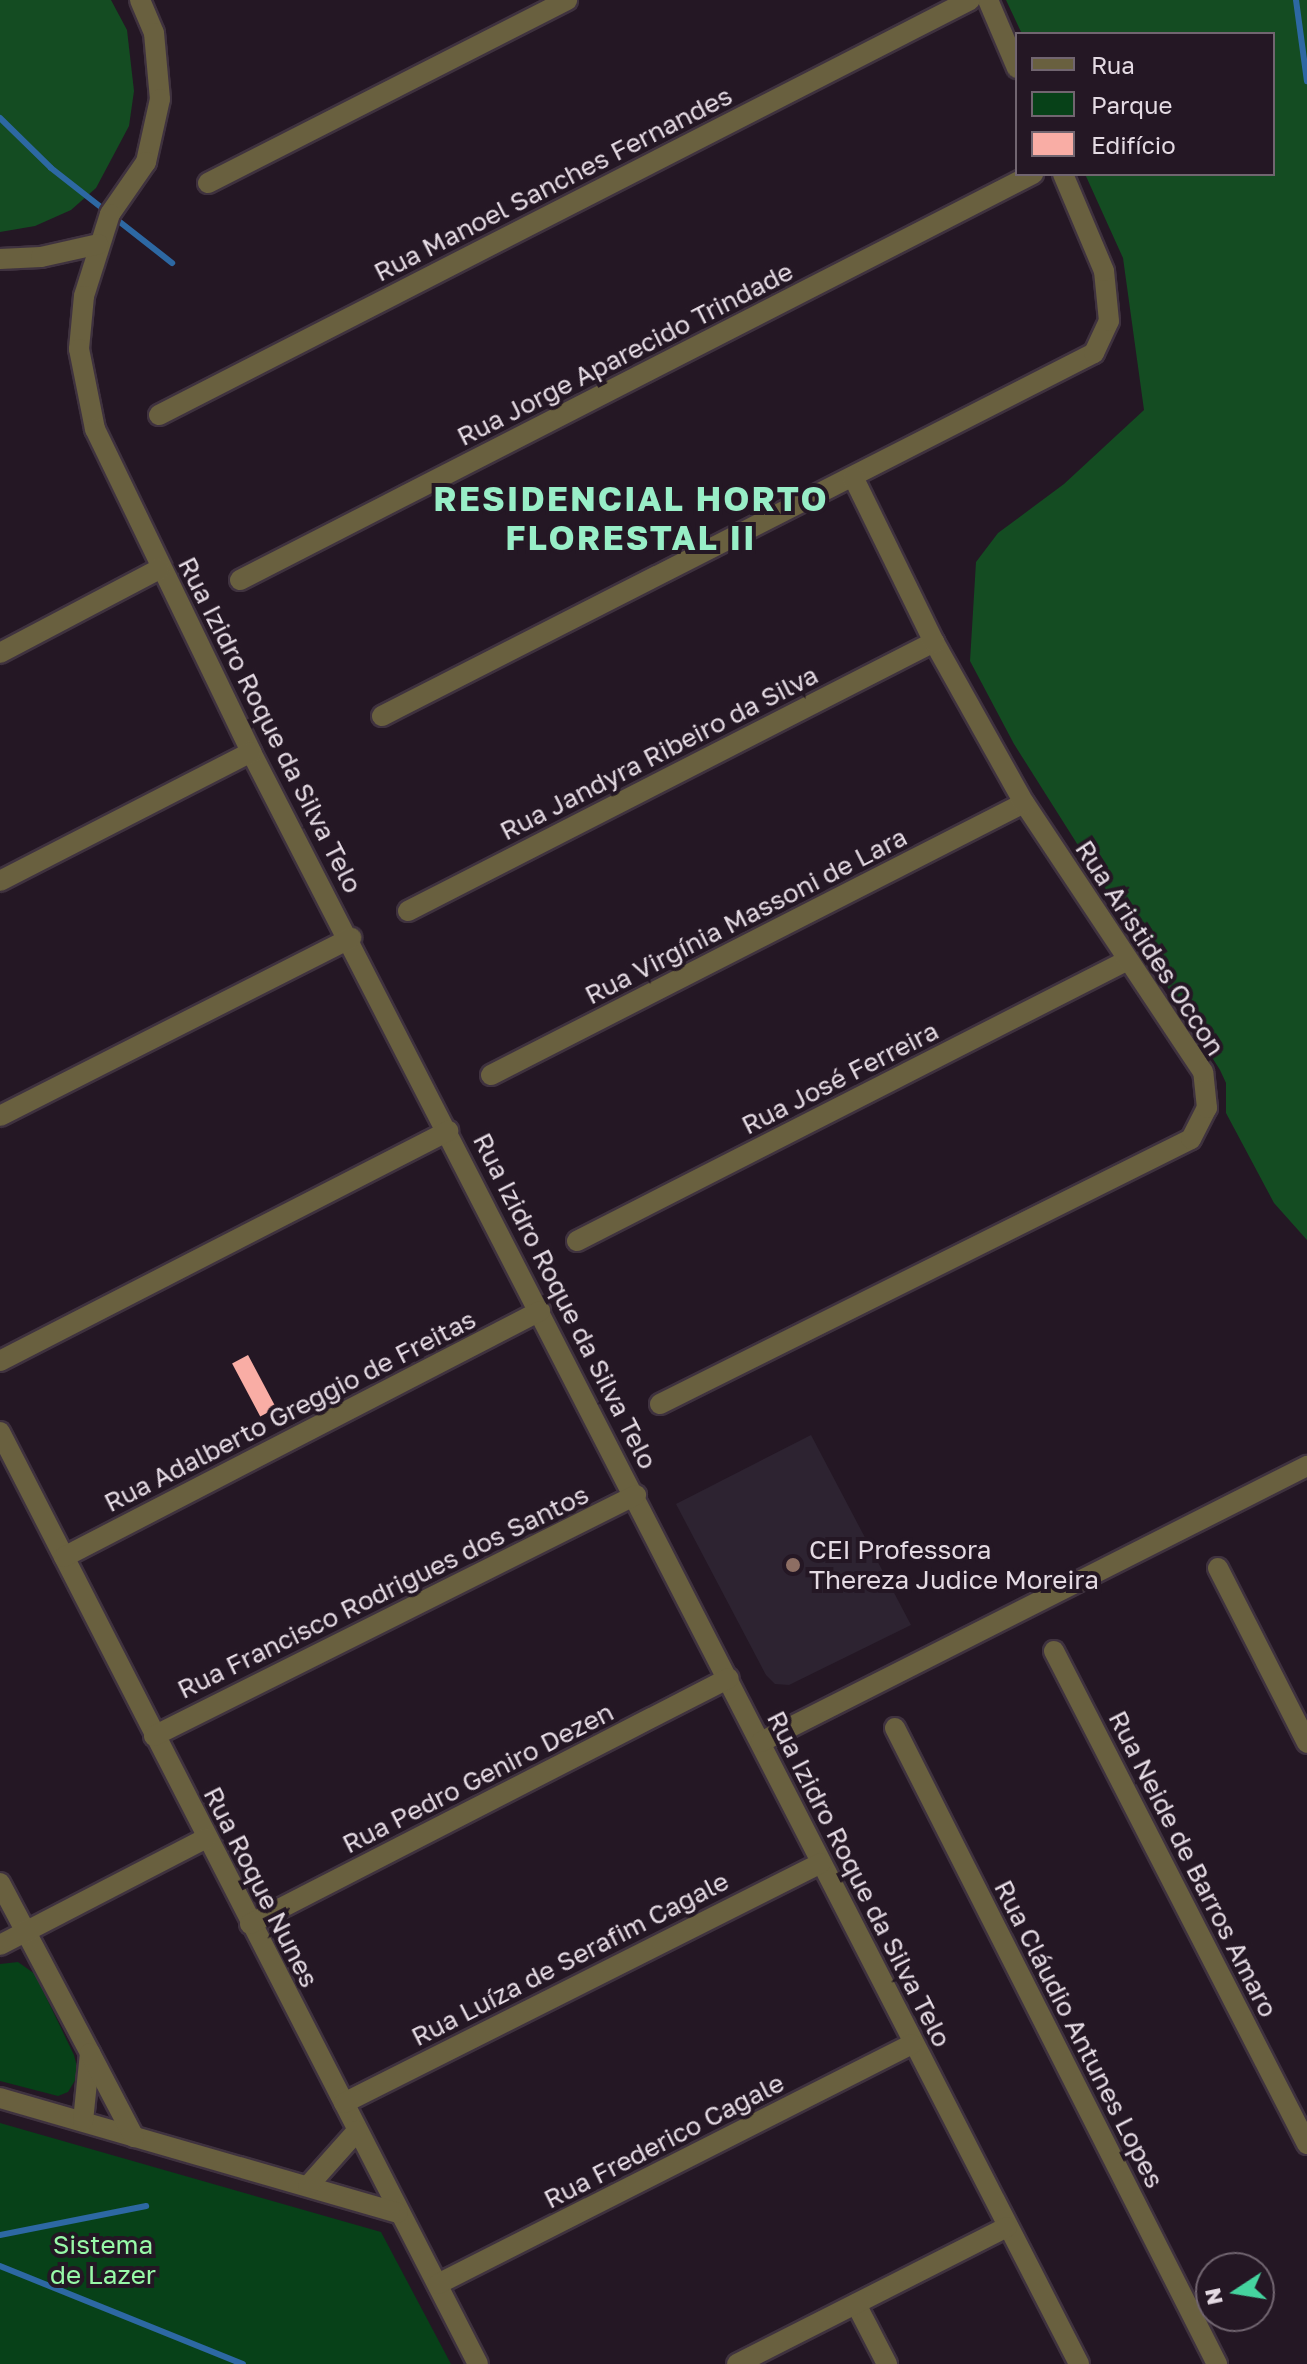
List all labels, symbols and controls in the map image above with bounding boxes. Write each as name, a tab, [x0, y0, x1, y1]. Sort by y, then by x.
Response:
legend	[1015, 32, 1275, 176]
text: Rua	[1091, 50, 1135, 79]
street label: Rua Manoel Sanches Fernandes	[369, 80, 737, 288]
text: Parque	[1091, 90, 1172, 119]
text: Edifício	[1091, 130, 1176, 159]
street label: Rua Jorge Aparecido Trindade	[452, 256, 798, 452]
district label: RESIDENCIAL HORTO FLORESTAL II	[433, 478, 829, 558]
street label: Rua Izidro Roque da Silva Telo	[171, 552, 369, 898]
street label: Rua Jandyra Ribeiro da Silva	[495, 659, 823, 847]
street label: Rua Virgínia Massoni de Lara	[580, 821, 912, 1011]
street label: Rua Aristides Occon	[1069, 835, 1231, 1061]
street label: Rua José Ferreira	[737, 1015, 943, 1141]
street label: Rua Izidro Roque da Silva Telo	[466, 1128, 664, 1474]
street label: Rua Adalberto Greggio de Freitas	[99, 1303, 481, 1519]
street label: Rua Francisco Rodrigues dos Santos	[172, 1479, 594, 1705]
place label: CEI Professora Thereza Judice Moreira	[809, 1534, 1099, 1596]
marker: CEI Professora Thereza Judice Moreira	[784, 1556, 802, 1574]
street label: Rua Pedro Geniro Dezen	[337, 1696, 619, 1860]
street label: Rua Izidro Roque da Silva Telo	[760, 1706, 958, 2052]
street label: Rua Neide de Barros Amaro	[1102, 1706, 1284, 2022]
street label: Rua Roque Nunes	[197, 1782, 325, 1992]
street label: Rua Luíza de Serafim Cagale	[406, 1865, 734, 2053]
street label: Rua Cláudio Antunes Lopes	[988, 1875, 1170, 2193]
street label: Rua Frederico Cagale	[539, 2067, 789, 2215]
park label: Sistema de Lazer	[50, 2229, 156, 2290]
north arrow	[1195, 2252, 1275, 2332]
text: N	[1198, 2286, 1228, 2308]

